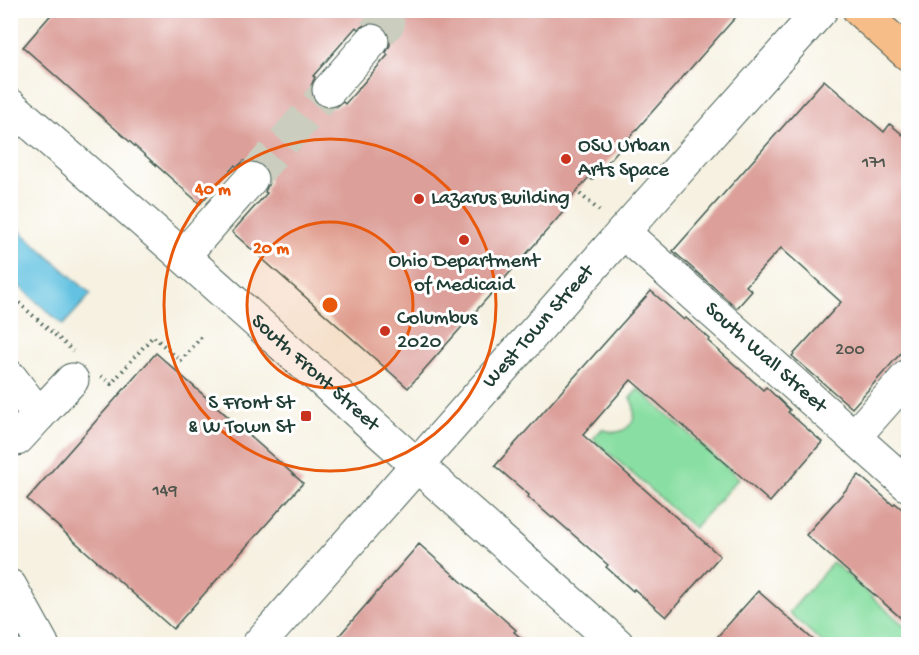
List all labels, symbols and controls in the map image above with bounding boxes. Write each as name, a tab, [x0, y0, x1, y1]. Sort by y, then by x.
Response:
place label: OSU Urban Arts Space	[578, 135, 670, 184]
marker: OSU Urban Arts Space	[559, 152, 573, 166]
house number: 171	[861, 153, 886, 174]
text: 40 m	[194, 180, 231, 201]
place label: Lazarus Building	[431, 187, 570, 212]
marker: Lazarus Building	[412, 192, 426, 206]
marker: Ohio Department of Medicaid	[457, 233, 471, 247]
text: 20 m	[253, 239, 289, 260]
place label: Ohio Department of Medicaid	[388, 250, 542, 299]
street label: West Town Street	[478, 258, 602, 394]
centre of rings	[320, 295, 340, 315]
street label: South Wall Street	[699, 297, 833, 421]
place label: Columbus 2020	[397, 307, 479, 356]
street label: South Front Street	[245, 310, 386, 439]
marker: Columbus 2020	[378, 324, 392, 338]
house number: 200	[835, 340, 865, 361]
place label: S Front St & W Town St	[188, 392, 296, 441]
marker: S Front St & W Town St	[299, 409, 313, 423]
house number: 149	[152, 481, 177, 502]

